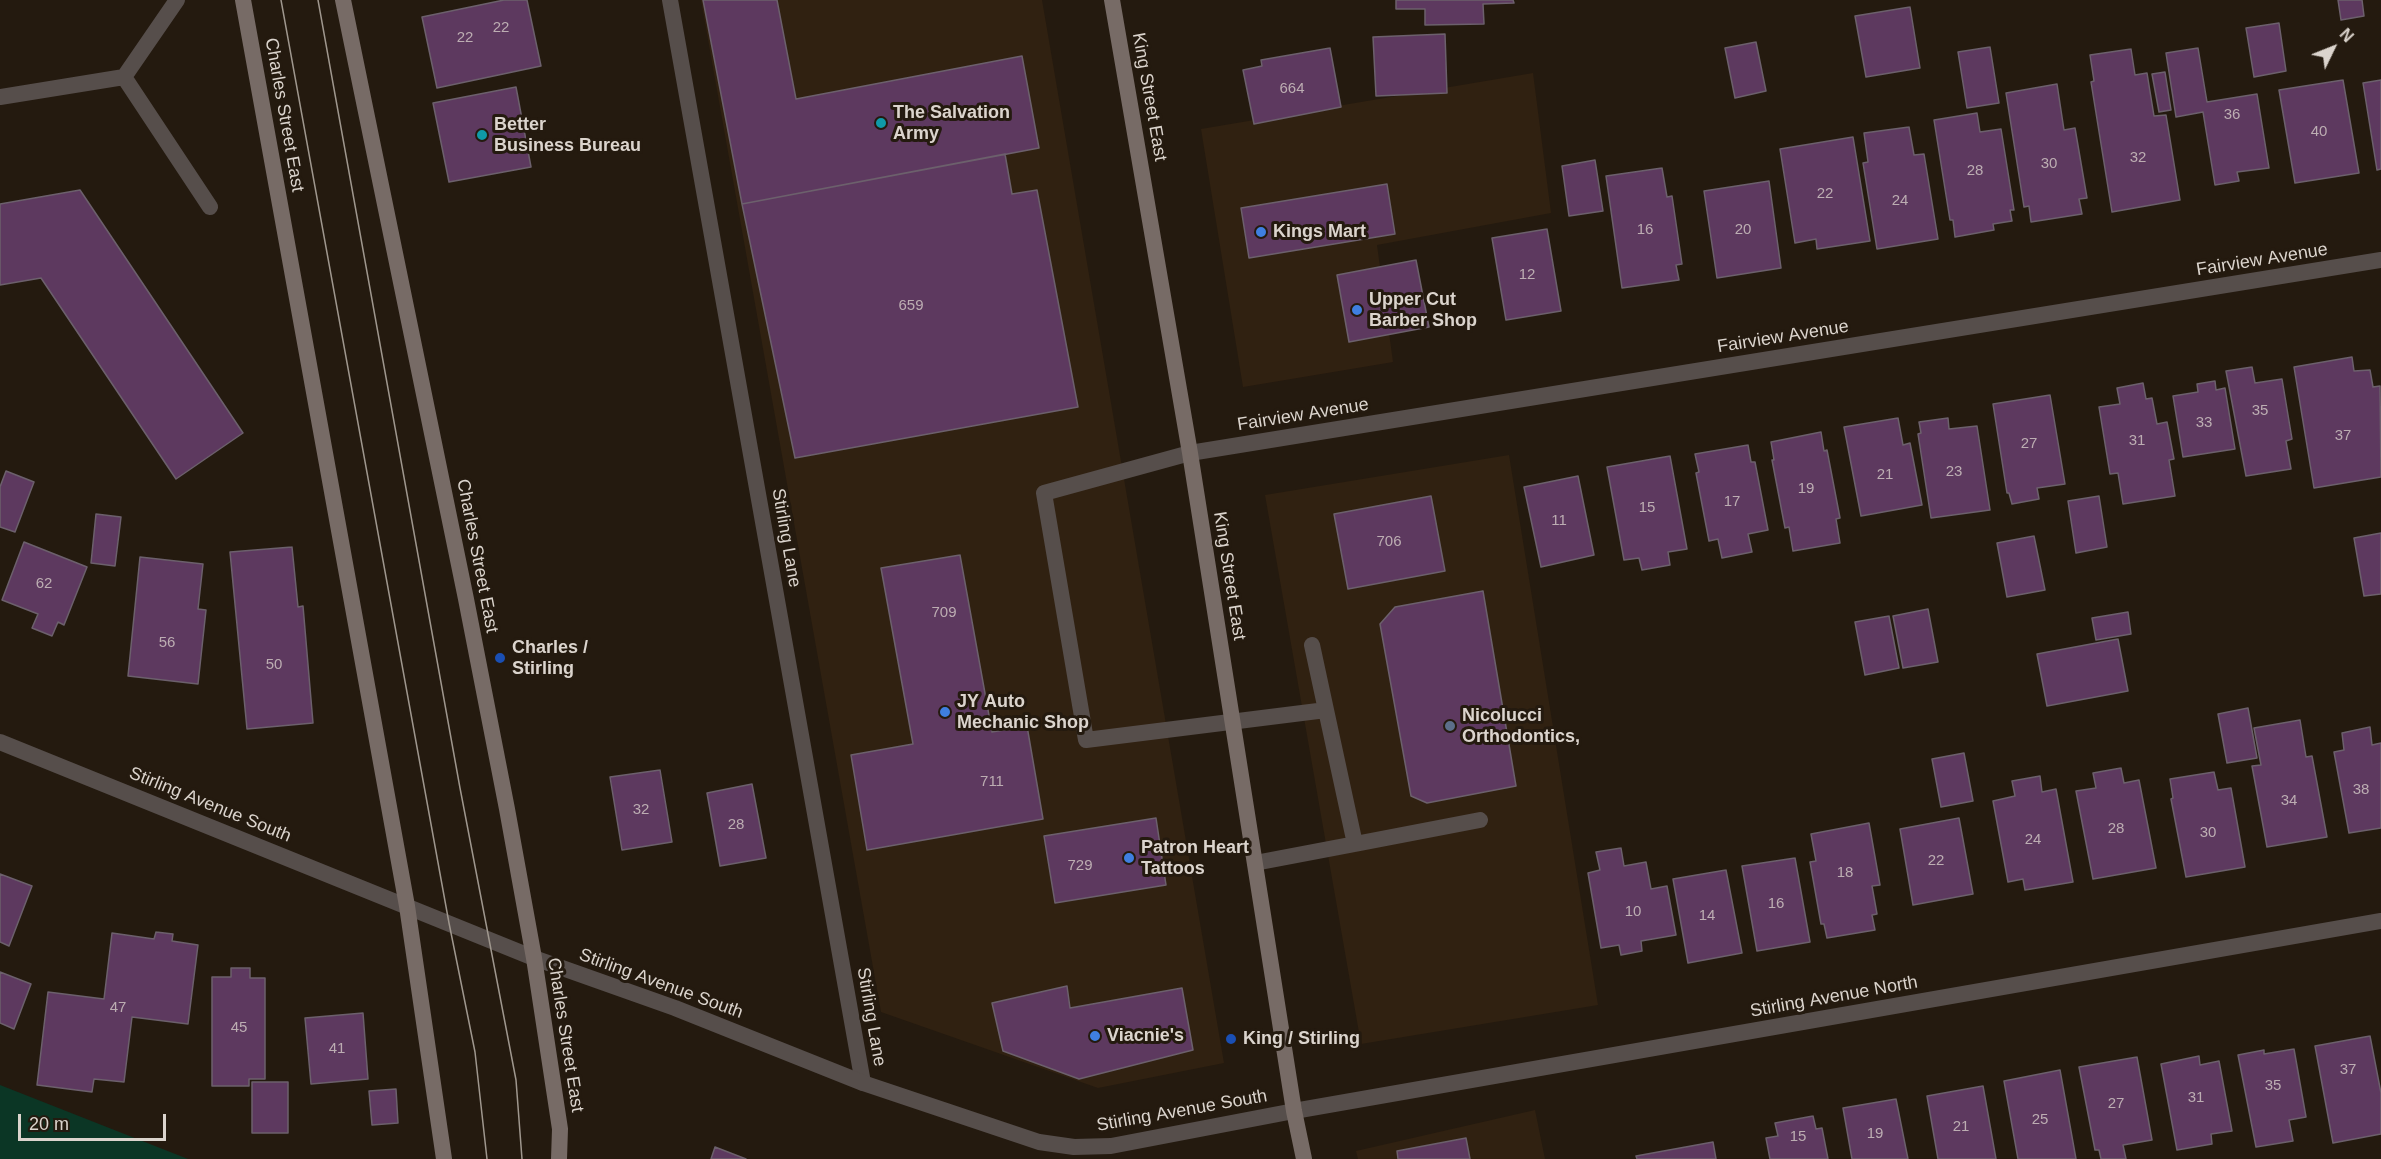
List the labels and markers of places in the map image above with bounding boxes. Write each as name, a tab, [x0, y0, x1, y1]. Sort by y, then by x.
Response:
place label: The Salvation Army	[893, 102, 1010, 144]
place label: Better Business Bureau	[494, 114, 641, 156]
marker: The Salvation Army	[874, 116, 888, 130]
marker: Better Business Bureau	[475, 128, 489, 142]
place label: Kings Mart	[1273, 221, 1366, 243]
marker: Kings Mart	[1254, 225, 1268, 239]
place label: Upper Cut Barber Shop	[1369, 289, 1477, 332]
marker: Upper Cut Barber Shop	[1350, 303, 1364, 317]
place label: Charles / Stirling	[512, 637, 588, 680]
marker: Charles / Stirling	[493, 651, 507, 665]
place label: JY Auto Mechanic Shop	[957, 691, 1089, 734]
marker: JY Auto Mechanic Shop	[938, 705, 952, 719]
place label: Nicolucci Orthodontics,	[1462, 705, 1580, 748]
marker: Nicolucci Orthodontics,	[1443, 719, 1457, 733]
place label: Patron Heart Tattoos	[1141, 837, 1249, 880]
marker: Patron Heart Tattoos	[1122, 851, 1136, 865]
place label: Viacnie's	[1107, 1025, 1184, 1047]
place label: King / Stirling	[1243, 1028, 1360, 1050]
marker: Viacnie's	[1088, 1029, 1102, 1043]
marker: King / Stirling	[1224, 1032, 1238, 1046]

